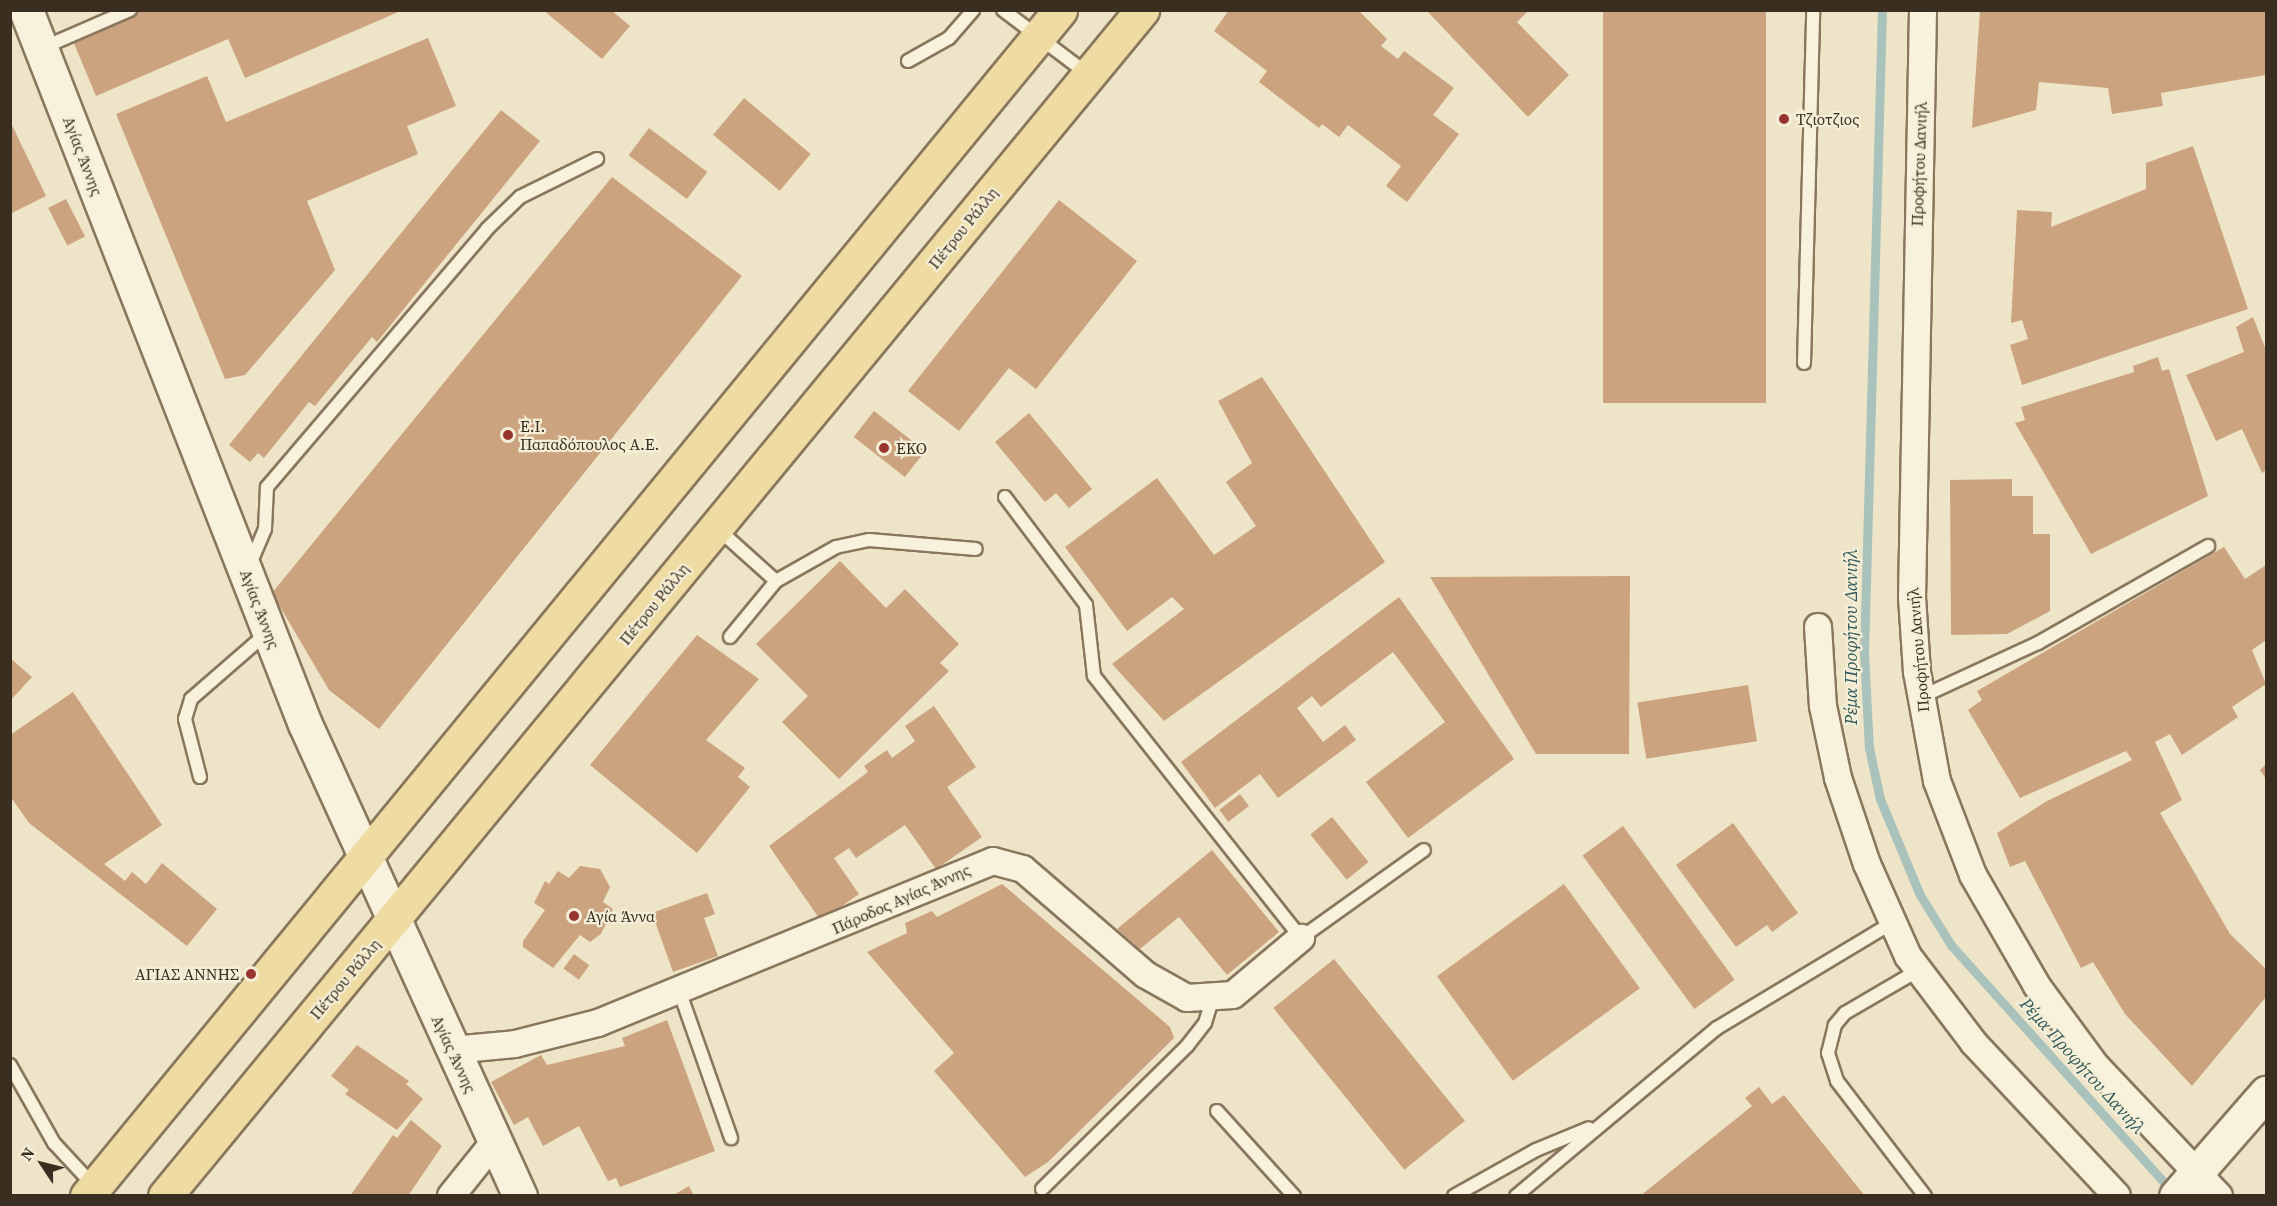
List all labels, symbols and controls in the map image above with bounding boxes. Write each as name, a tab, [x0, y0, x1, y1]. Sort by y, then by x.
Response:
street label: Προφήτου Δανιήλ	[1907, 101, 1931, 227]
place label: Τζιοτζιος	[1796, 109, 1859, 129]
marker: Τζιοτζιος	[1777, 112, 1791, 126]
street label: Αγίας Άννης	[59, 114, 107, 198]
street label: Πέτρου Ράλλη	[924, 183, 1002, 273]
place label: Ε.Ι. Παπαδόπουλος Α.Ε.	[520, 416, 659, 454]
marker: Ε.Ι. Παπαδόπουλος Α.Ε.	[501, 428, 515, 442]
place label: EKO	[896, 438, 927, 458]
marker: EKO	[877, 441, 891, 455]
water label: Ρέμα Προφήτου Δανιήλ	[1840, 549, 1862, 725]
street label: Πέτρου Ράλλη	[615, 559, 693, 649]
street label: Αγίας Άννης	[236, 567, 284, 651]
street label: Προφήτου Δανιήλ	[1903, 587, 1933, 713]
street label: Πάροδος Αγίας Άννης	[829, 860, 973, 938]
place label: Αγία Άννα	[586, 906, 655, 926]
marker: Αγία Άννα	[567, 909, 581, 923]
street label: Πέτρου Ράλλη	[306, 935, 384, 1023]
place label: ΑΓΙΑΣ ΑΝΝΗΣ	[135, 964, 239, 984]
marker: ΑΓΙΑΣ ΑΝΝΗΣ	[244, 967, 258, 981]
water label: Ρέμα Προφήτου Δανιήλ	[2015, 993, 2149, 1139]
street label: Αγίας Άννης	[428, 1012, 480, 1096]
north arrow	[12, 1134, 72, 1194]
text: N	[15, 1143, 40, 1165]

